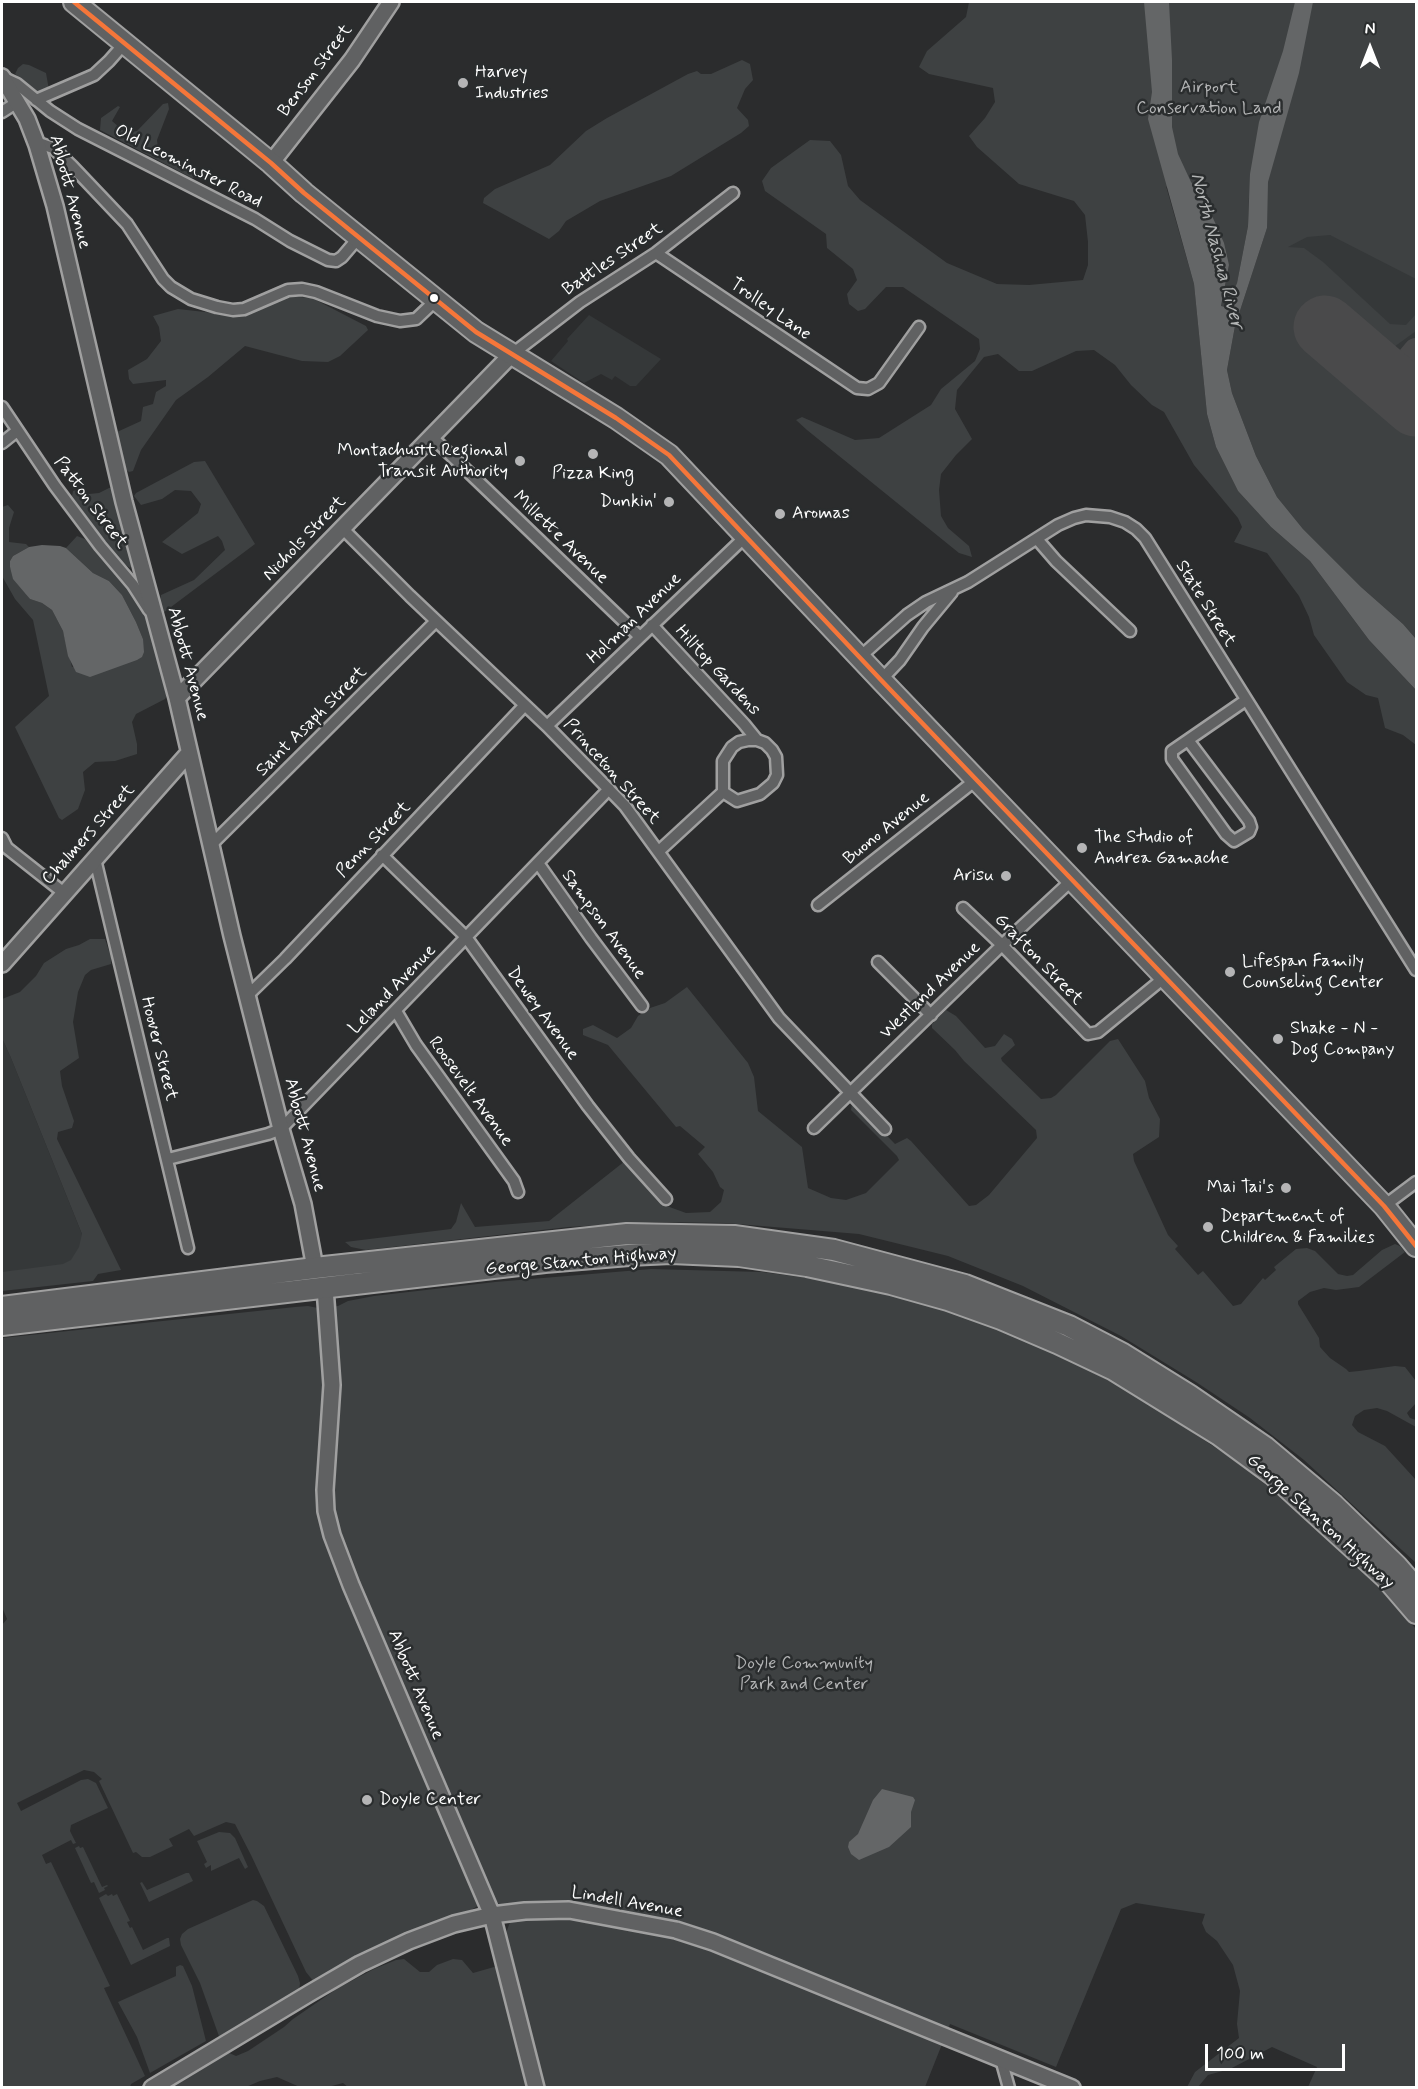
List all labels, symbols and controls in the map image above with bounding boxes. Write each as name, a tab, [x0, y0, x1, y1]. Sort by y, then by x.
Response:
north arrow	[1340, 18, 1400, 78]
text: N	[1365, 19, 1375, 40]
street label: Benson Street	[274, 20, 358, 122]
place label: Harvey Industries	[475, 62, 549, 104]
marker: Harvey Industries	[456, 76, 470, 90]
park label: Airport Conservation Land	[1136, 77, 1282, 119]
street label: Old Leominster Road	[110, 120, 266, 214]
street label: Abbott Avenue	[43, 133, 95, 251]
water label: North Nashua River	[1184, 170, 1248, 332]
street label: Battles Street	[559, 219, 667, 301]
street label: Trolley Lane	[725, 274, 815, 346]
unlabelled marker	[428, 292, 440, 304]
place label: Montachustt Regional Transit Authority	[337, 440, 508, 482]
marker: Pizza King	[586, 447, 600, 461]
street label: Patton Street	[48, 453, 132, 553]
marker: Montachustt Regional Transit Authority	[513, 454, 527, 468]
place label: Pizza King	[552, 463, 634, 485]
street label: Millette Avenue	[508, 487, 612, 589]
place label: Dunkin'	[600, 491, 657, 513]
street label: Nichols Street	[259, 492, 351, 586]
marker: Dunkin'	[662, 495, 676, 509]
place label: Aromas	[792, 503, 850, 525]
marker: Aromas	[773, 507, 787, 521]
street label: State Street	[1170, 557, 1240, 651]
street label: Holman Avenue	[583, 569, 687, 669]
street label: Abbott Avenue	[161, 605, 213, 723]
street label: Hilltop Gardens	[670, 621, 764, 721]
street label: Saint Asaph Street	[252, 662, 372, 782]
street label: Princeton Street	[558, 715, 664, 829]
street label: Chalmers Street	[38, 780, 140, 890]
street label: Buono Avenue	[840, 788, 934, 870]
street label: Penn Street	[332, 797, 416, 883]
place label: The Studio of Andrea Gamache	[1094, 827, 1229, 870]
marker: The Studio of Andrea Gamache	[1075, 841, 1089, 855]
place label: Arisu	[953, 865, 994, 887]
street label: Sampson Avenue	[556, 866, 650, 984]
marker: Arisu	[999, 869, 1013, 883]
street label: Grafton Street	[989, 910, 1087, 1010]
street label: Westland Avenue	[876, 938, 986, 1044]
street label: Leland Avenue	[345, 941, 441, 1039]
place label: Lifespan Family Counseling Center	[1242, 951, 1383, 994]
street label: Dewey Avenue	[501, 963, 583, 1065]
marker: Lifespan Family Counseling Center	[1223, 965, 1237, 979]
street label: Hoover Street	[135, 995, 181, 1103]
place label: Shake - N - Dog Company	[1290, 1018, 1394, 1060]
marker: Shake - N - Dog Company	[1271, 1032, 1285, 1046]
street label: Roosevelt Avenue	[423, 1033, 517, 1151]
street label: Abbott Avenue	[278, 1076, 330, 1194]
place label: Mai Tai's	[1207, 1177, 1274, 1199]
marker: Mai Tai's	[1279, 1181, 1293, 1195]
place label: Department of Children & Families	[1220, 1206, 1375, 1248]
marker: Department of Children & Families	[1201, 1220, 1215, 1234]
street label: George Stanton Highway	[485, 1243, 677, 1281]
street label: George Stanton Highway	[1242, 1450, 1398, 1594]
street label: Abbott Avenue	[382, 1627, 448, 1743]
park label: Doyle Community Park and Center	[735, 1653, 873, 1696]
place label: Doyle Center	[379, 1789, 481, 1811]
marker: Doyle Center	[360, 1793, 374, 1807]
street label: Lindell Avenue	[570, 1883, 684, 1923]
scale bar	[1208, 2032, 1348, 2070]
text: 100 m	[1216, 2042, 1264, 2066]

